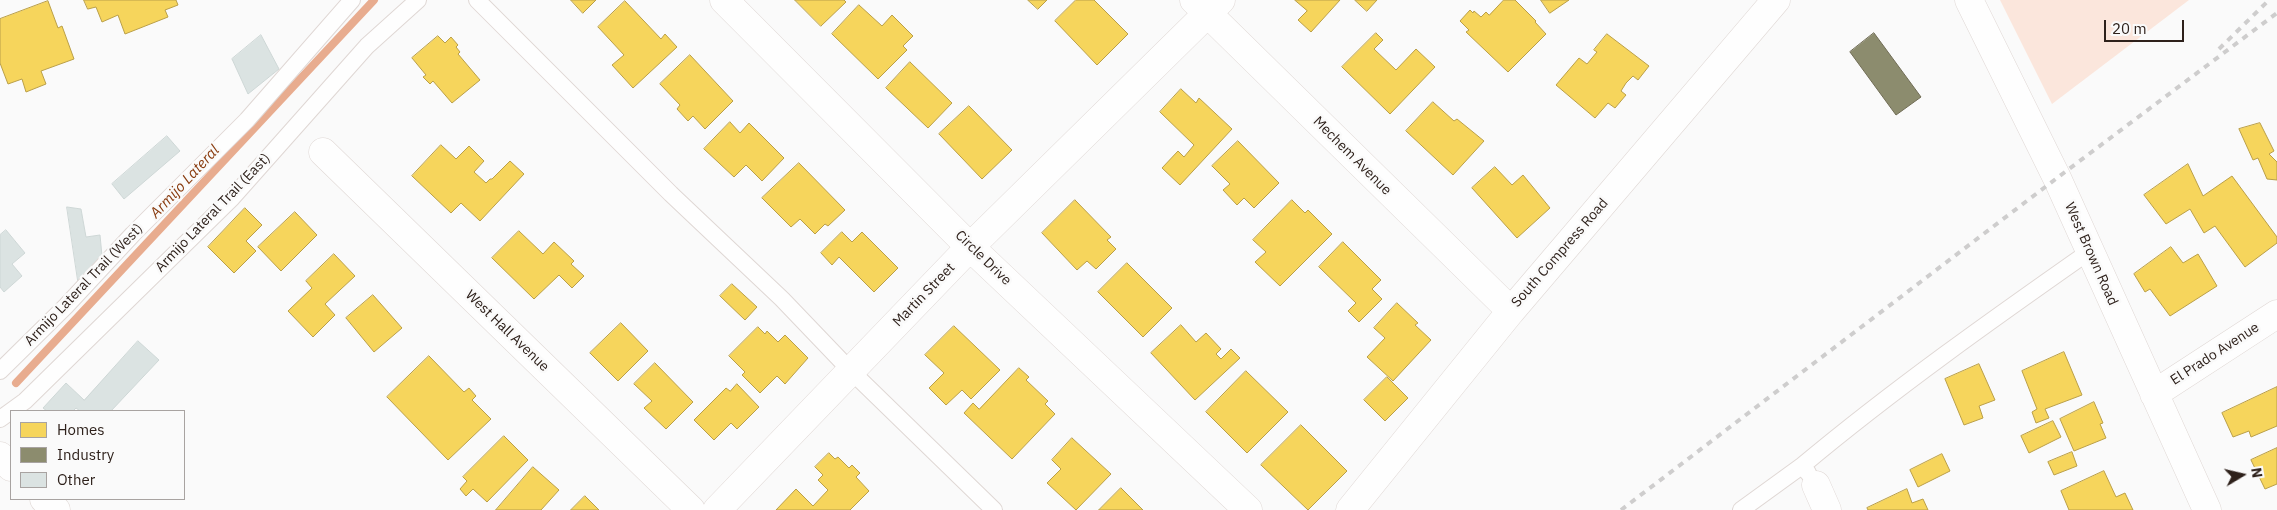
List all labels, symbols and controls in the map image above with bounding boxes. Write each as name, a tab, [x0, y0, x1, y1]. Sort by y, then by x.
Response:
scale bar	[2107, 10, 2187, 42]
text: 20 m	[2112, 19, 2147, 38]
street label: Mechem Avenue	[1309, 113, 1395, 199]
water label: Armijo Lateral	[147, 142, 223, 222]
street label: Armijo Lateral Trail (East)	[152, 150, 274, 276]
street label: South Compress Road	[1508, 195, 1612, 311]
street label: West Brown Road	[2061, 200, 2121, 308]
street label: Armijo Lateral Trail (West)	[21, 221, 147, 349]
street label: Circle Drive	[951, 227, 1015, 289]
street label: Martin Street	[889, 260, 959, 330]
street label: West Hall Avenue	[462, 287, 552, 375]
street label: El Prado Avenue	[2168, 319, 2262, 389]
legend	[10, 410, 185, 500]
text: Homes	[57, 420, 105, 439]
text: Industry	[57, 445, 114, 464]
north arrow	[2217, 450, 2267, 500]
text: N	[2247, 466, 2266, 479]
text: Other	[57, 470, 95, 489]

